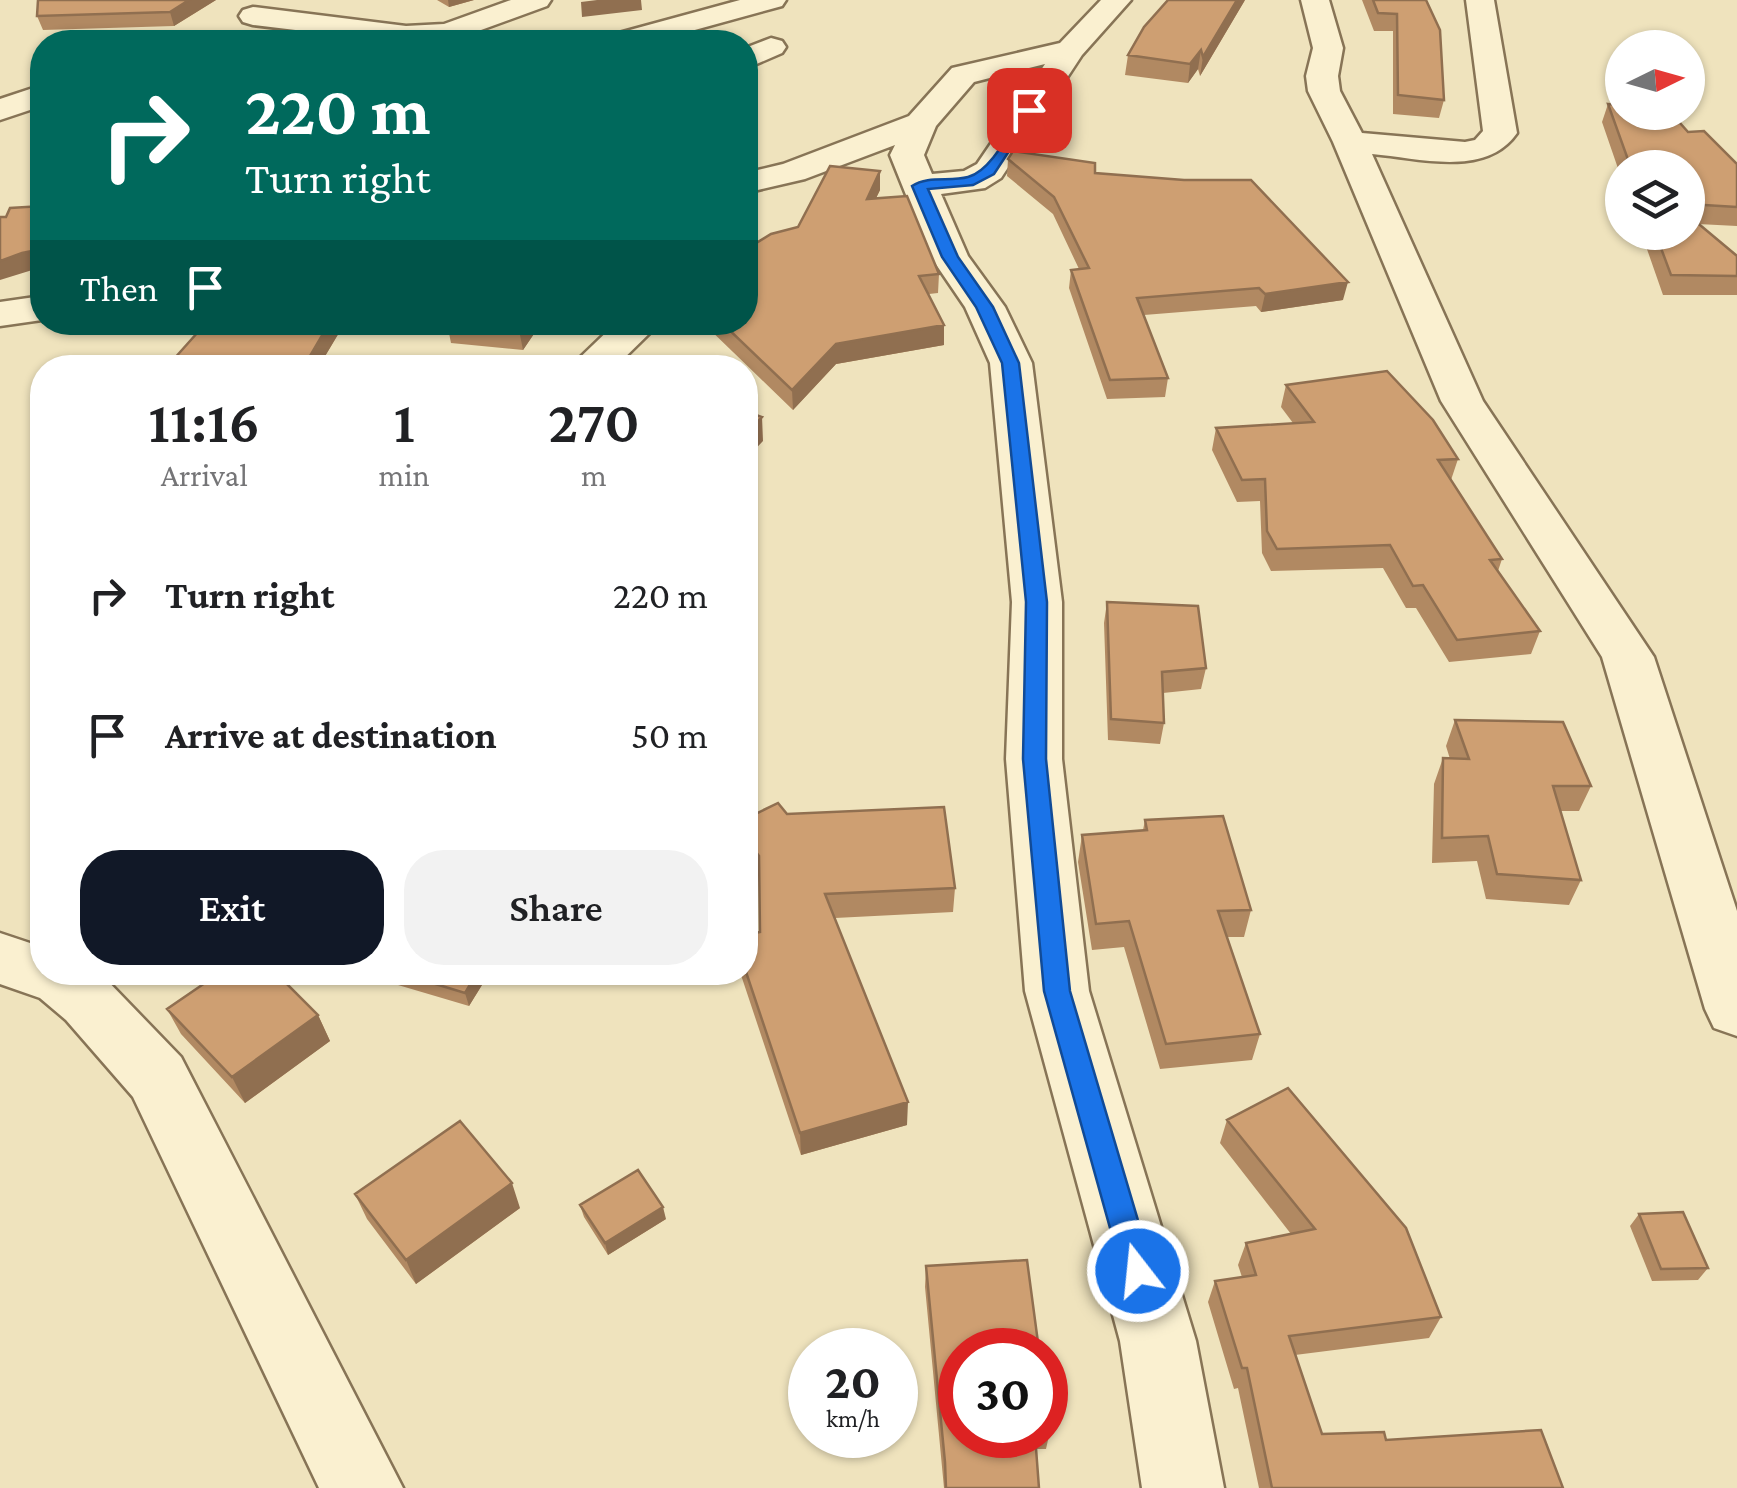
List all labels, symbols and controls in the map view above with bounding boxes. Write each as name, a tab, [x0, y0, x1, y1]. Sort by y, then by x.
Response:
north arrow	[1605, 30, 1705, 130]
map controls	[1605, 30, 1705, 250]
pin	[987, 68, 1072, 153]
icon: right	[80, 70, 210, 200]
text: 220 m	[245, 71, 431, 149]
icon: arrive	[1002, 83, 1057, 138]
button: layers	[1605, 150, 1705, 250]
text: Turn right	[245, 153, 430, 203]
icon: arrive	[178, 260, 233, 315]
text: Then	[80, 267, 158, 309]
text: 11:16	[148, 388, 260, 455]
text: 1	[393, 388, 415, 455]
text: 270	[548, 388, 640, 455]
text: Arrival	[161, 457, 248, 493]
text: min	[379, 457, 430, 493]
text: m	[581, 457, 607, 493]
icon: right	[80, 568, 135, 623]
text: Turn right	[165, 574, 334, 616]
text: 220 m	[613, 574, 708, 616]
icon: arrive	[80, 708, 135, 763]
text: Arrive at destination	[165, 714, 497, 756]
text: 50 m	[631, 714, 708, 756]
button: Exit	[80, 850, 384, 965]
button: Share	[404, 850, 708, 965]
position arrow	[1086, 1219, 1190, 1323]
speed limit sign: 30	[938, 1328, 1068, 1458]
text: 20	[825, 1353, 881, 1409]
text: km/h	[826, 1405, 880, 1432]

